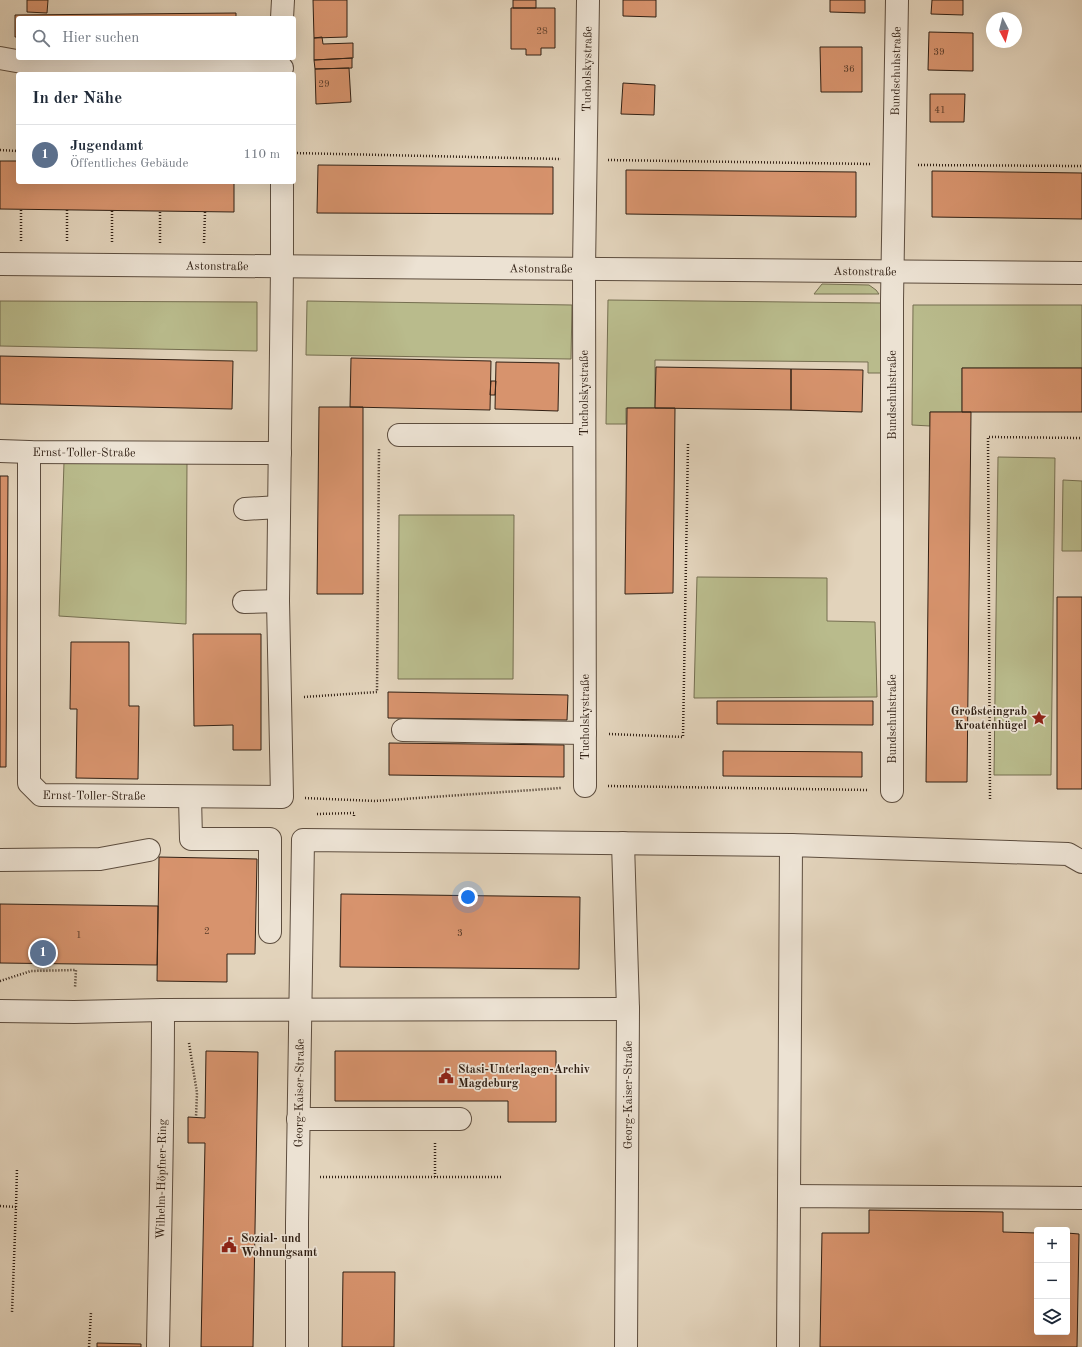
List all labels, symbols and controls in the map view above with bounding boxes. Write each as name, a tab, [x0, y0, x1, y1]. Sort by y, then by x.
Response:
north arrow	[986, 12, 1022, 48]
search box	[16, 16, 296, 60]
house number: 28	[536, 26, 548, 36]
street label: Tucholskystraße	[581, 26, 595, 112]
street label: Bundschuhstraße	[890, 26, 904, 116]
icon: search	[30, 27, 52, 49]
text: Hier suchen	[62, 31, 139, 46]
house number: 39	[933, 47, 945, 57]
house number: 36	[843, 64, 855, 74]
house number: 29	[318, 79, 330, 89]
text: In der Nähe	[32, 90, 122, 107]
house number: 41	[934, 105, 946, 115]
text: Jugendamt	[70, 139, 143, 154]
text: 1	[41, 148, 49, 161]
text: 110 m	[243, 148, 280, 161]
text: Öffentliches Gebäude	[70, 157, 188, 170]
street label: Astonstraße	[185, 261, 249, 273]
street label: Astonstraße	[509, 263, 573, 276]
street label: Astonstraße	[833, 266, 897, 278]
street label: Tucholskystraße	[579, 350, 591, 436]
street label: Bundschuhstraße	[887, 350, 899, 440]
street label: Ernst-Toller-Straße	[32, 447, 136, 459]
street label: Tucholskystraße	[580, 674, 592, 760]
street label: Bundschuhstraße	[887, 674, 899, 764]
place label: Großsteingrab Kroatenhügel	[951, 706, 1027, 732]
place icon: Großsteingrab Kroatenhügel	[1030, 709, 1048, 727]
street label: Ernst-Toller-Straße	[42, 790, 146, 803]
your location	[458, 887, 478, 907]
house number: 2	[204, 926, 210, 936]
house number: 3	[457, 928, 463, 938]
house number: 1	[76, 930, 82, 940]
pin: 1	[30, 938, 56, 968]
street label: Georg-Kaiser-Straße	[293, 1038, 307, 1147]
street label: Georg-Kaiser-Straße	[623, 1040, 635, 1149]
place label: Stasi-Unterlagen-Archiv Magdeburg	[458, 1064, 590, 1090]
public building icon: Stasi-Unterlagen-Archiv Magdeburg	[437, 1067, 455, 1085]
street label: Wilhelm-Höpfner-Ring	[155, 1118, 169, 1239]
map controls	[1034, 1227, 1070, 1335]
button: +	[1034, 1227, 1070, 1263]
place label: Sozial- und Wohnungsamt	[241, 1233, 318, 1259]
public building icon: Sozial- und Wohnungsamt	[220, 1236, 238, 1254]
button: −	[1034, 1263, 1070, 1299]
button: layers	[1034, 1299, 1070, 1335]

